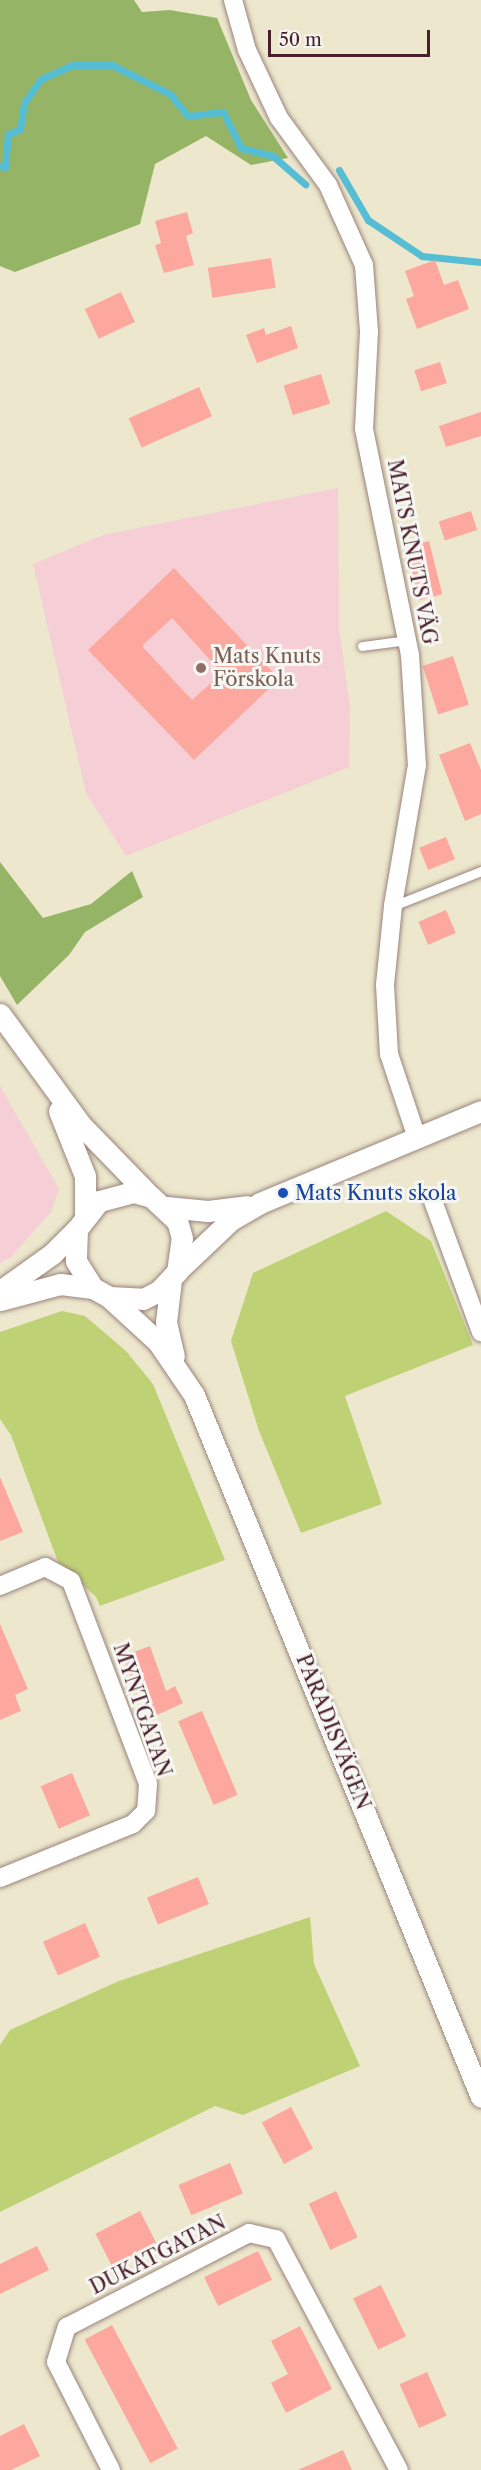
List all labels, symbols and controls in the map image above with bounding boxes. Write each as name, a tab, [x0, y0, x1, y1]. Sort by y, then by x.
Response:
scale bar	[271, 18, 433, 56]
text: 50 m	[279, 29, 322, 51]
street label: MATS KNUTS VÄG	[382, 457, 442, 647]
place label: Mats Knuts Förskola	[213, 644, 321, 691]
marker: Mats Knuts Förskola	[194, 661, 208, 675]
place label: Mats Knuts skola	[295, 1181, 456, 1205]
marker: Mats Knuts skola	[276, 1186, 290, 1200]
street label: MYNTGATAN	[108, 1640, 176, 1780]
street label: PARADISVÄGEN	[291, 1651, 375, 1813]
street label: DUKATGATAN	[86, 2210, 230, 2300]

